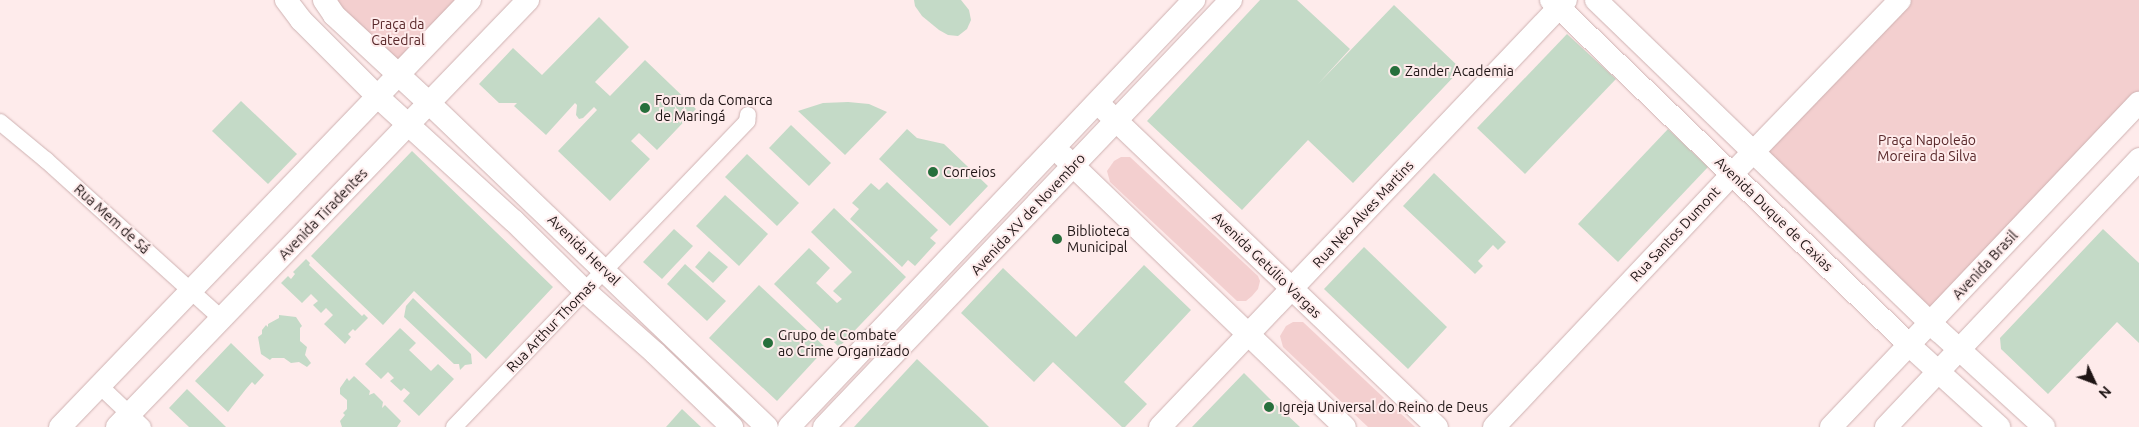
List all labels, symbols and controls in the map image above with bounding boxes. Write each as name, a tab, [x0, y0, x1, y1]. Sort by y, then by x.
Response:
park label: Praça da Catedral	[371, 16, 425, 48]
place label: Zander Academia	[1405, 63, 1514, 79]
marker: Zander Academia	[1389, 65, 1401, 77]
place label: Forum da Comarca de Maringá	[655, 92, 773, 124]
marker: Forum da Comarca de Maringá	[639, 102, 651, 114]
park label: Praça Napoleão Moreira da Silva	[1877, 132, 1977, 164]
street label: Avenida XV de Novembro	[967, 150, 1089, 278]
street label: Avenida Duque de Caxias	[1712, 153, 1836, 275]
street label: Rua Néo Alves Martins	[1309, 157, 1417, 271]
place label: Correios	[943, 164, 996, 180]
street label: Avenida Tiradentes	[275, 165, 371, 263]
marker: Correios	[927, 166, 939, 178]
street label: Rua Mem de Sá	[71, 181, 153, 257]
street label: Rua Santos Dumont	[1626, 183, 1724, 285]
street label: Avenida Getúlio Vargas	[1209, 209, 1325, 321]
street label: Avenida Herval	[544, 211, 624, 289]
place label: Biblioteca Municipal	[1067, 223, 1130, 256]
street label: Avenida Brasil	[1949, 227, 2021, 303]
marker: Biblioteca Municipal	[1051, 233, 1063, 245]
street label: Rua Arthur Thomas	[503, 277, 599, 375]
place label: Grupo de Combate ao Crime Organizado	[778, 327, 910, 360]
marker: Grupo de Combate ao Crime Organizado	[762, 337, 774, 349]
north arrow	[2069, 357, 2119, 407]
text: N	[2096, 383, 2114, 402]
place label: Igreja Universal do Reino de Deus	[1279, 399, 1488, 415]
marker: Igreja Universal do Reino de Deus	[1263, 401, 1275, 413]

